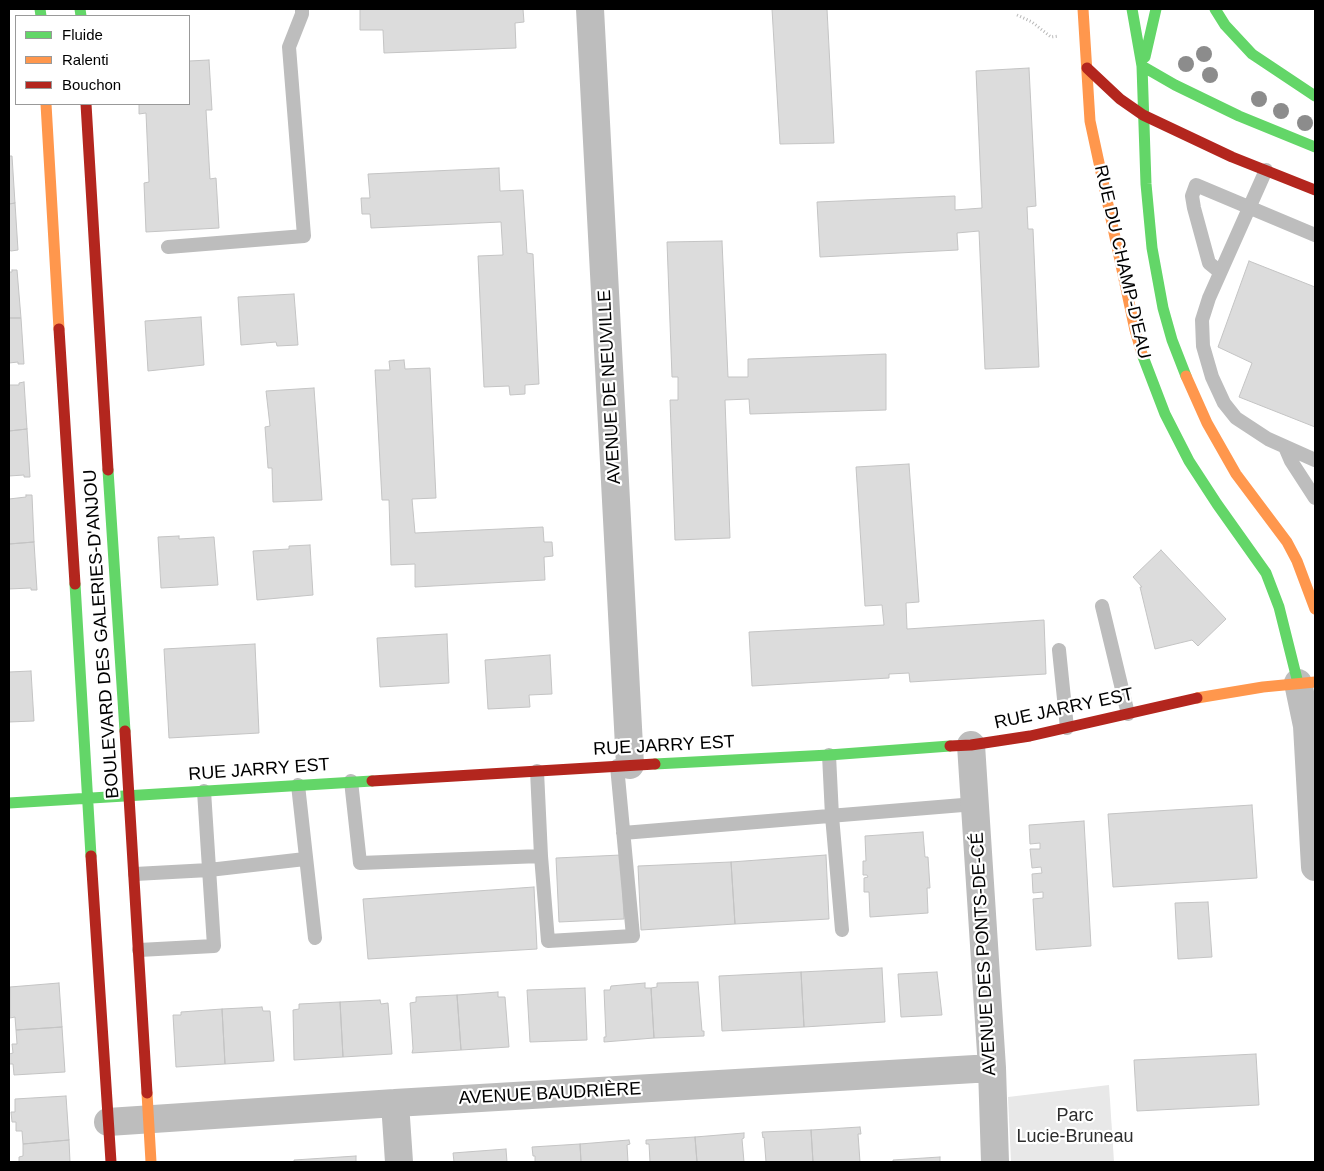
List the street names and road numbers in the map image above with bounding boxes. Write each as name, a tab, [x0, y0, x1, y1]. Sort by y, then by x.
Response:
street label: RUE DU CHAMP-D'EAU	[1089, 163, 1155, 361]
street label: AVENUE DE NEUVILLE	[594, 289, 626, 485]
street label: BOULEVARD DES GALERIES-D'ANJOU	[80, 469, 124, 799]
street label: RUE JARRY EST	[992, 684, 1136, 734]
street label: RUE JARRY EST	[593, 732, 735, 760]
street label: RUE JARRY EST	[188, 754, 330, 786]
street label: AVENUE DES PONTS-DE-CÉ	[967, 832, 1001, 1076]
street label: AVENUE BAUDRIÈRE	[458, 1078, 642, 1110]

